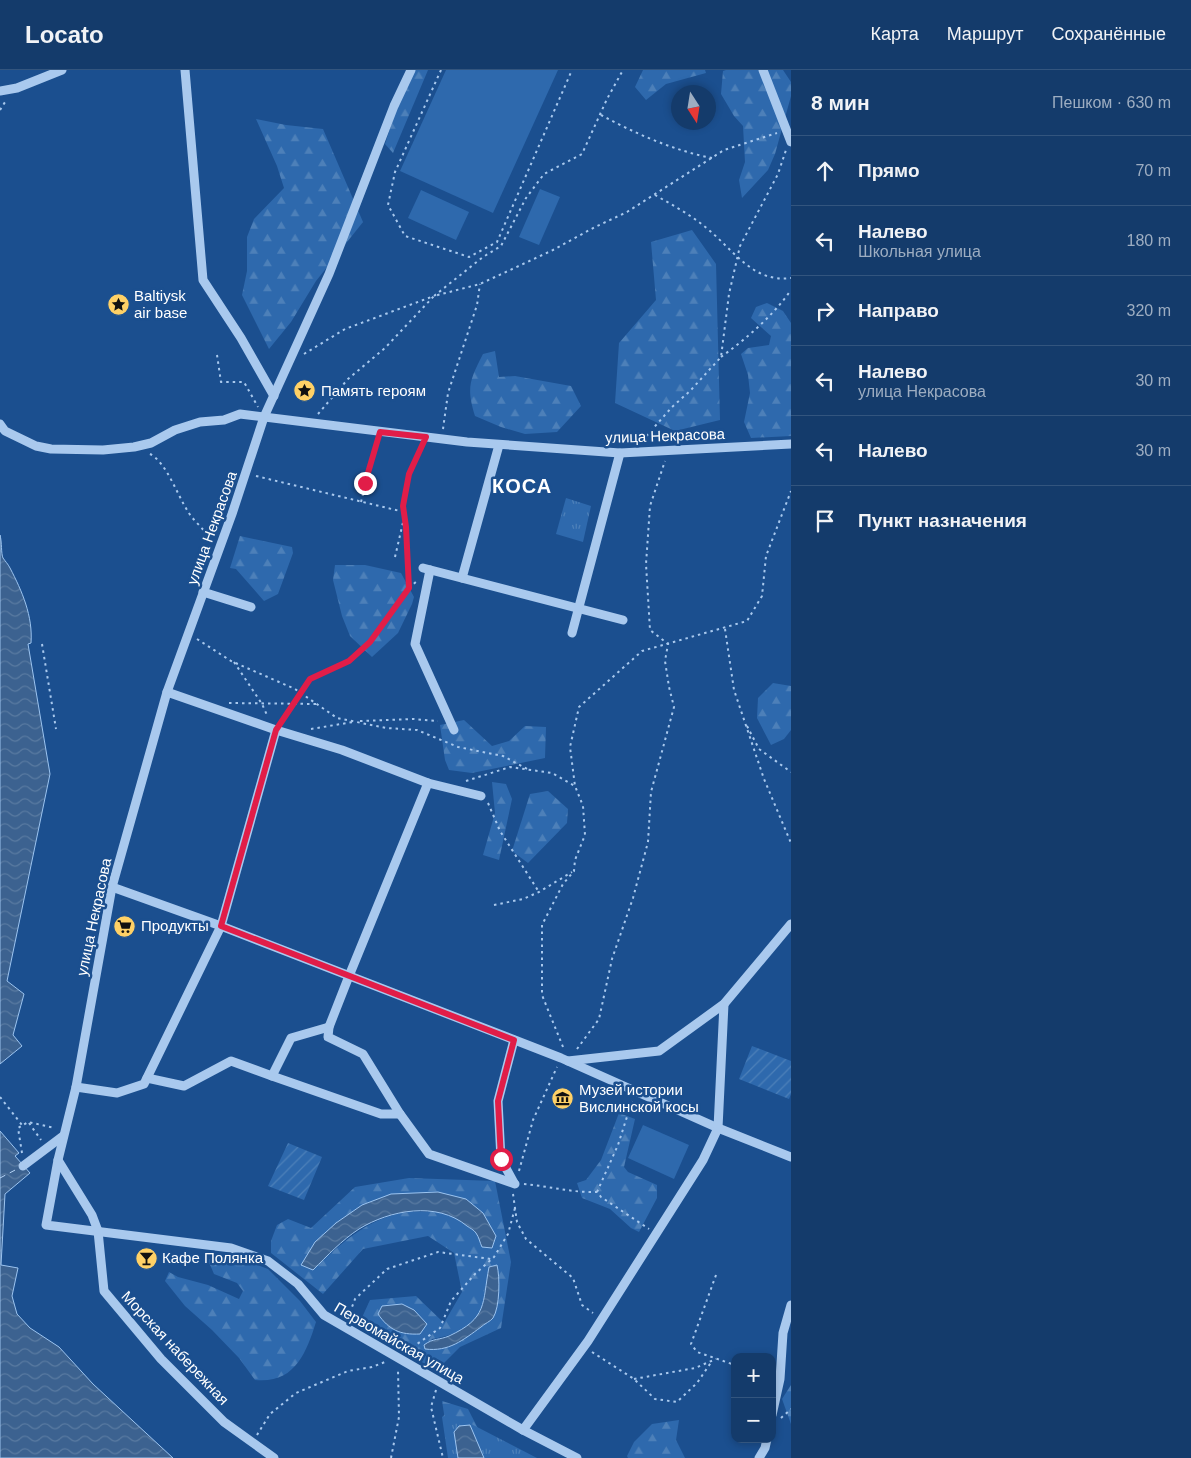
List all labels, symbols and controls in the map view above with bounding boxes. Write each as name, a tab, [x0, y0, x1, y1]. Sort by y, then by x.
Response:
text: Locato	[25, 21, 104, 48]
text: Карта	[871, 24, 919, 44]
text: Маршрут	[947, 24, 1023, 44]
text: Сохранённые	[1051, 24, 1166, 44]
north arrow	[671, 85, 716, 130]
text: 8 мин	[811, 91, 870, 114]
text: Пешком · 630 m	[1052, 94, 1171, 111]
icon: ahead	[811, 157, 839, 185]
text: Прямо	[858, 160, 920, 181]
text: 70 m	[1135, 162, 1171, 179]
text: Налево	[858, 221, 928, 242]
icon: left	[811, 227, 839, 255]
text: 180 m	[1127, 232, 1171, 249]
text: Школьная улица	[858, 243, 981, 260]
place label: Baltiysk air base	[134, 287, 187, 321]
place icon: Baltiysk air base	[106, 293, 130, 317]
icon: right	[811, 297, 839, 325]
text: Направо	[858, 300, 939, 321]
text: 320 m	[1127, 302, 1171, 319]
text: Налево	[858, 361, 928, 382]
icon: left	[811, 367, 839, 395]
text: 30 m	[1135, 372, 1171, 389]
place icon: Память героям	[293, 379, 317, 403]
place label: Память героям	[321, 382, 426, 399]
text: улица Некрасова	[858, 383, 986, 400]
street label: улица Некрасова	[605, 425, 726, 446]
icon: left	[811, 437, 839, 465]
text: Налево	[858, 440, 928, 461]
text: 30 m	[1135, 442, 1171, 459]
street label: улица Некрасова	[183, 468, 240, 587]
route end	[354, 472, 377, 495]
district label: КОСА	[492, 475, 552, 497]
icon: arrive	[811, 507, 839, 535]
text: Пункт назначения	[858, 510, 1027, 531]
street label: улица Некрасова	[73, 856, 114, 977]
supermarket icon: Продукты	[113, 914, 137, 938]
place label: Продукты	[141, 917, 209, 934]
place label: Музей истории Вислинской косы	[579, 1081, 699, 1115]
museum icon: Музей истории Вислинской косы	[551, 1087, 575, 1111]
route start	[490, 1148, 513, 1171]
bar icon: Кафе Полянка	[134, 1246, 158, 1270]
place label: Кафе Полянка	[162, 1249, 264, 1266]
street label: Морская набережная	[118, 1287, 232, 1408]
street label: Первомайская улица	[331, 1298, 468, 1387]
map controls	[731, 1353, 776, 1443]
button: +	[731, 1353, 776, 1398]
button: −	[731, 1398, 776, 1443]

